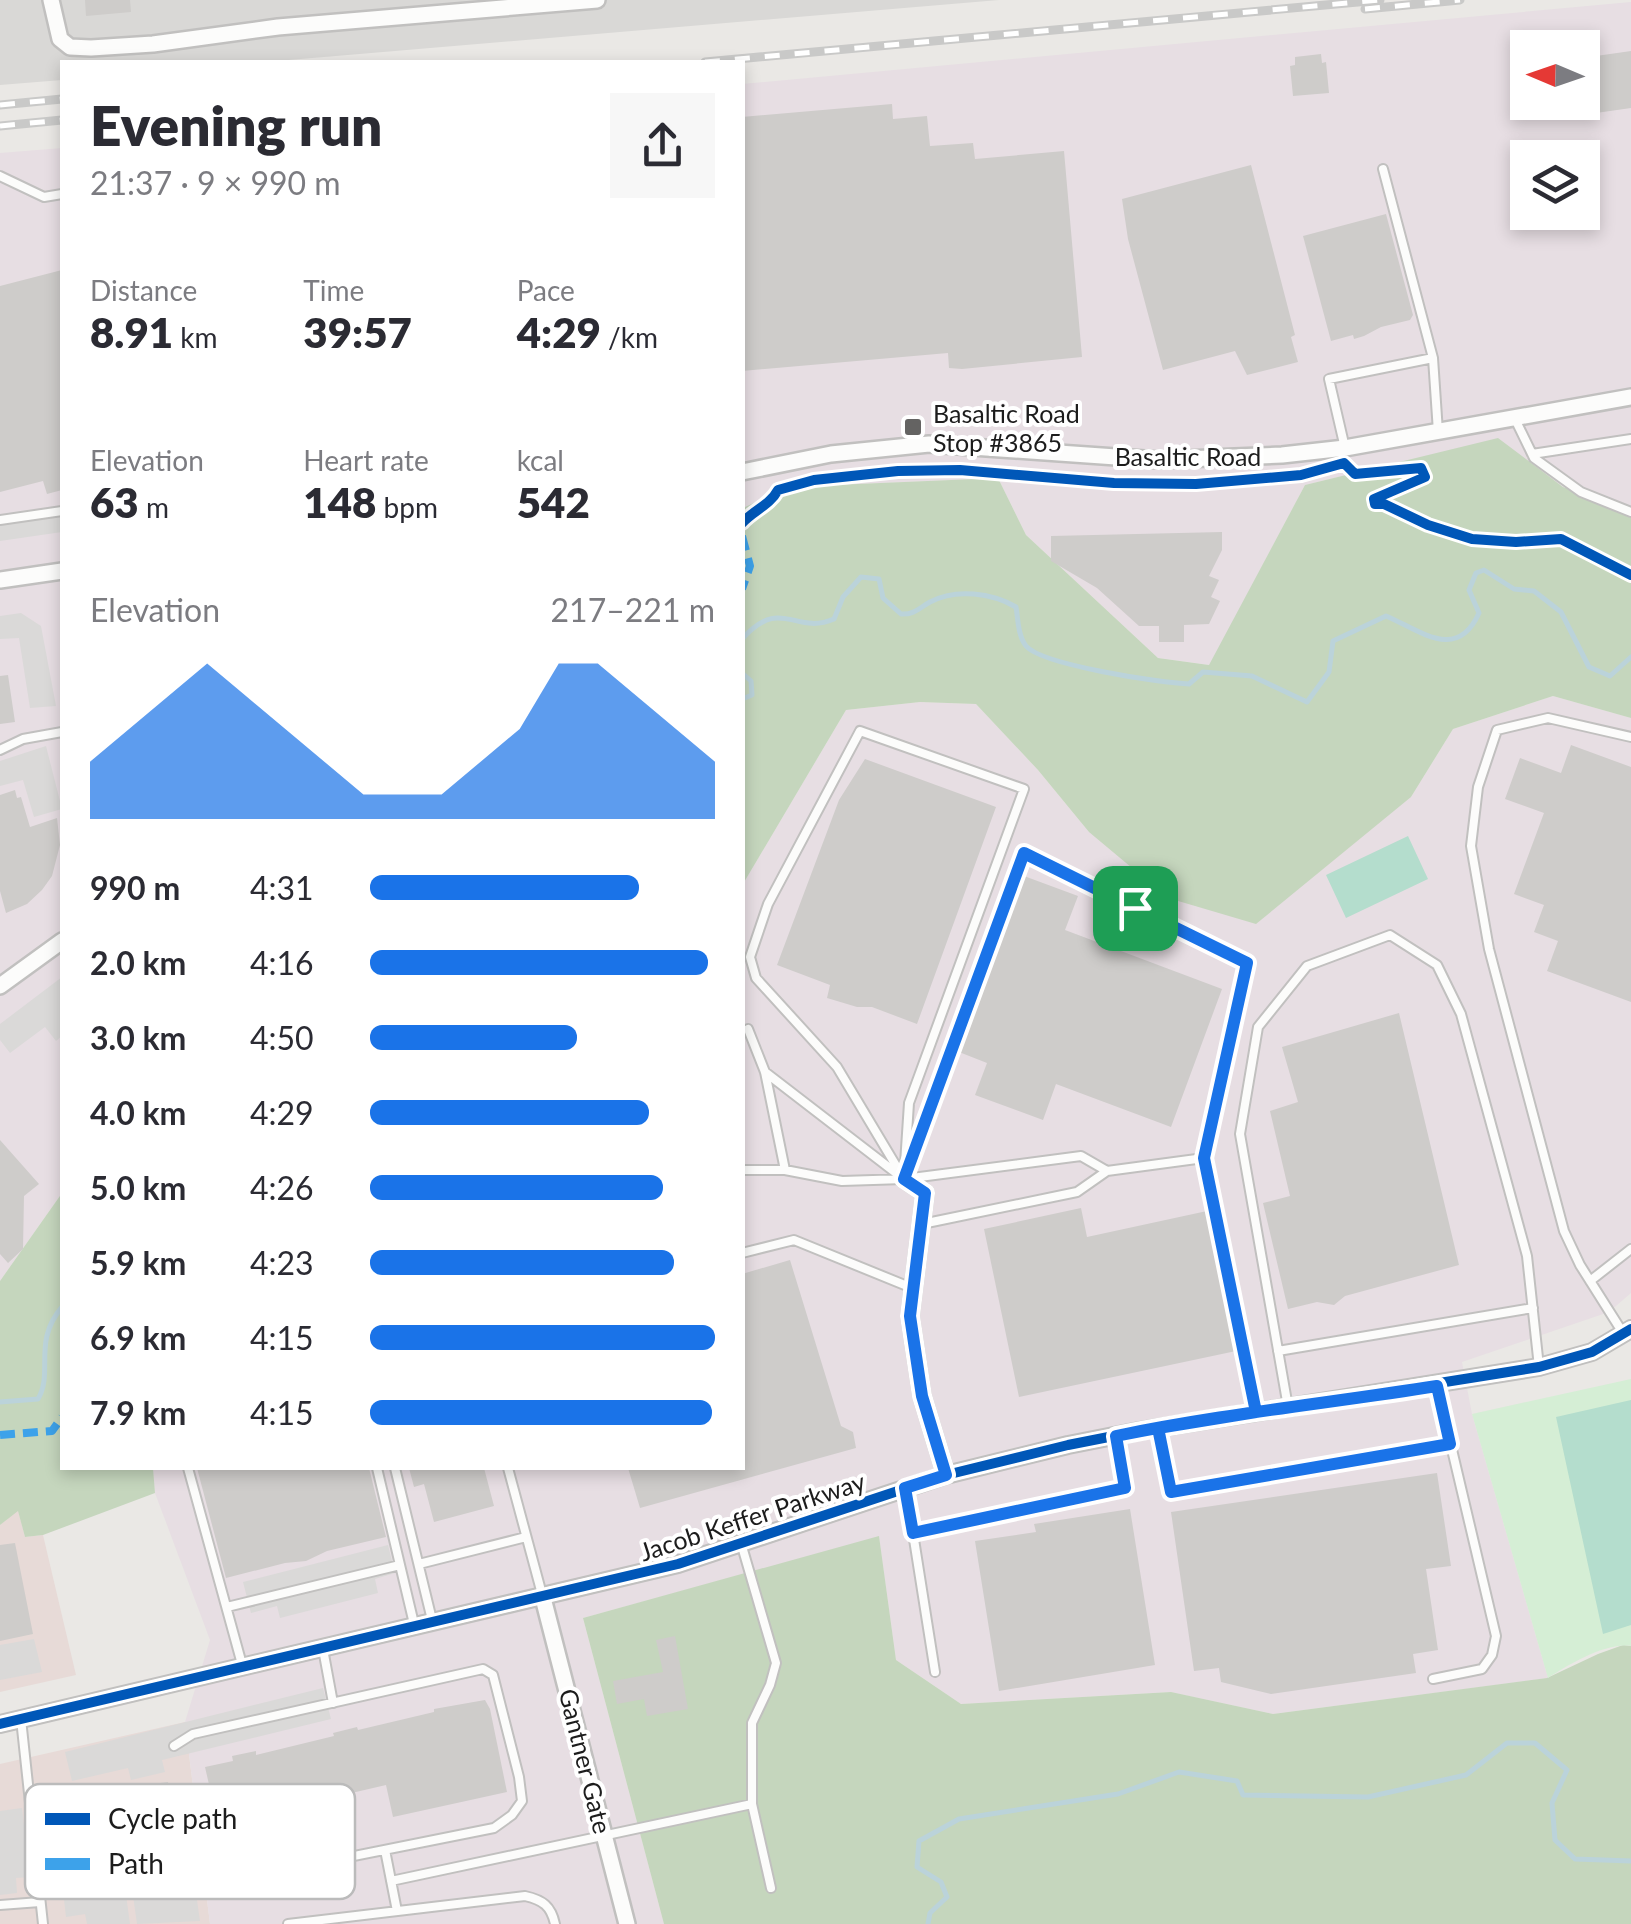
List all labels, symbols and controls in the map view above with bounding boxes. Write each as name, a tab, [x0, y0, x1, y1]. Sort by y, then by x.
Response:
north arrow	[1510, 30, 1600, 120]
map controls	[1510, 30, 1600, 230]
text: Evening run	[90, 92, 382, 158]
button: share	[610, 93, 715, 198]
button: layers	[1510, 140, 1600, 230]
text: 21:37 · 9 × 990 m	[90, 163, 341, 202]
text: Distance	[90, 273, 197, 307]
text: Time	[303, 273, 364, 307]
text: Pace	[517, 273, 575, 307]
text: 8.91	[90, 307, 173, 357]
text: 39:57	[303, 307, 412, 357]
text: 4:29	[517, 307, 601, 357]
text: km	[173, 320, 218, 354]
text: /km	[601, 320, 658, 354]
place label: Basaltic Road Stop #3865	[933, 398, 1080, 457]
marker: Basaltic Road Stop #3865	[902, 416, 924, 438]
street label: Basaltic Road	[1115, 441, 1261, 471]
text: Elevation	[90, 443, 204, 477]
text: Heart rate	[303, 443, 429, 477]
text: kcal	[517, 443, 564, 477]
text: 63	[90, 477, 139, 527]
text: 148	[303, 477, 376, 527]
text: 542	[517, 477, 590, 527]
text: m	[139, 490, 169, 524]
text: bpm	[376, 490, 438, 524]
text: Elevation	[90, 590, 220, 629]
text: 217–221 m	[551, 590, 715, 629]
pin	[1093, 866, 1178, 951]
text: 990 m	[90, 868, 180, 907]
text: 4:31	[250, 868, 314, 907]
icon: arrive	[1108, 881, 1163, 936]
text: 2.0 km	[90, 943, 186, 982]
text: 4:16	[250, 943, 314, 982]
text: 3.0 km	[90, 1018, 186, 1057]
text: 4:50	[250, 1018, 314, 1057]
text: 4.0 km	[90, 1093, 186, 1132]
text: 4:29	[250, 1093, 314, 1132]
text: 5.0 km	[90, 1168, 186, 1207]
text: 4:26	[250, 1168, 314, 1207]
text: 5.9 km	[90, 1243, 186, 1282]
text: 4:23	[250, 1243, 314, 1282]
text: 6.9 km	[90, 1318, 186, 1357]
text: 4:15	[250, 1318, 314, 1357]
text: 7.9 km	[90, 1393, 186, 1432]
text: 4:15	[250, 1393, 314, 1432]
street label: Jacob Keffer Parkway	[636, 1465, 869, 1567]
street label: Gantner Gate	[554, 1686, 618, 1836]
legend	[25, 1784, 355, 1899]
text: Cycle path	[108, 1801, 237, 1835]
text: Path	[108, 1846, 164, 1880]

